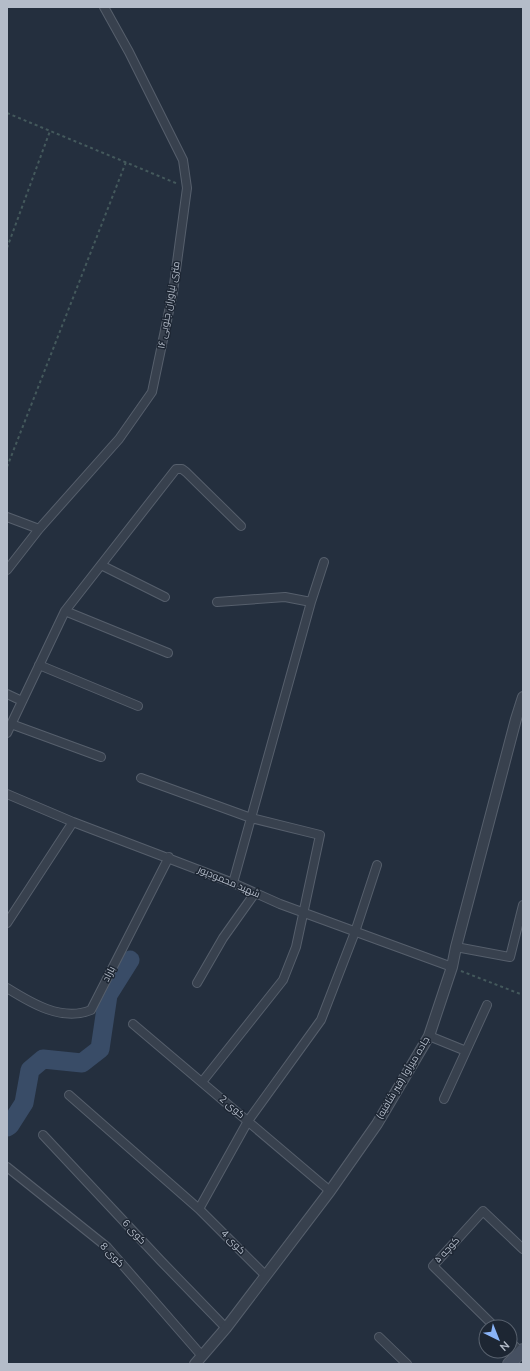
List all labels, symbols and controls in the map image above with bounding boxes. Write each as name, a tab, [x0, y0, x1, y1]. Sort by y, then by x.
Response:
street label: ۱۶ متری نیاوران جنوبی	[154, 260, 184, 350]
street label: شهید محمودپور	[195, 862, 262, 901]
street label: باراد	[99, 964, 119, 984]
street label: جاده میرآوا (قبر شافیه)	[373, 1034, 433, 1122]
street label: کوی 2	[216, 1092, 248, 1122]
street label: کوی 6	[119, 1216, 149, 1248]
street label: کوی 4	[218, 1227, 248, 1257]
street label: کوچه ۵	[431, 1234, 463, 1266]
street label: کوی 8	[97, 1240, 127, 1270]
north arrow	[478, 1319, 518, 1359]
text: N	[496, 1338, 513, 1354]

